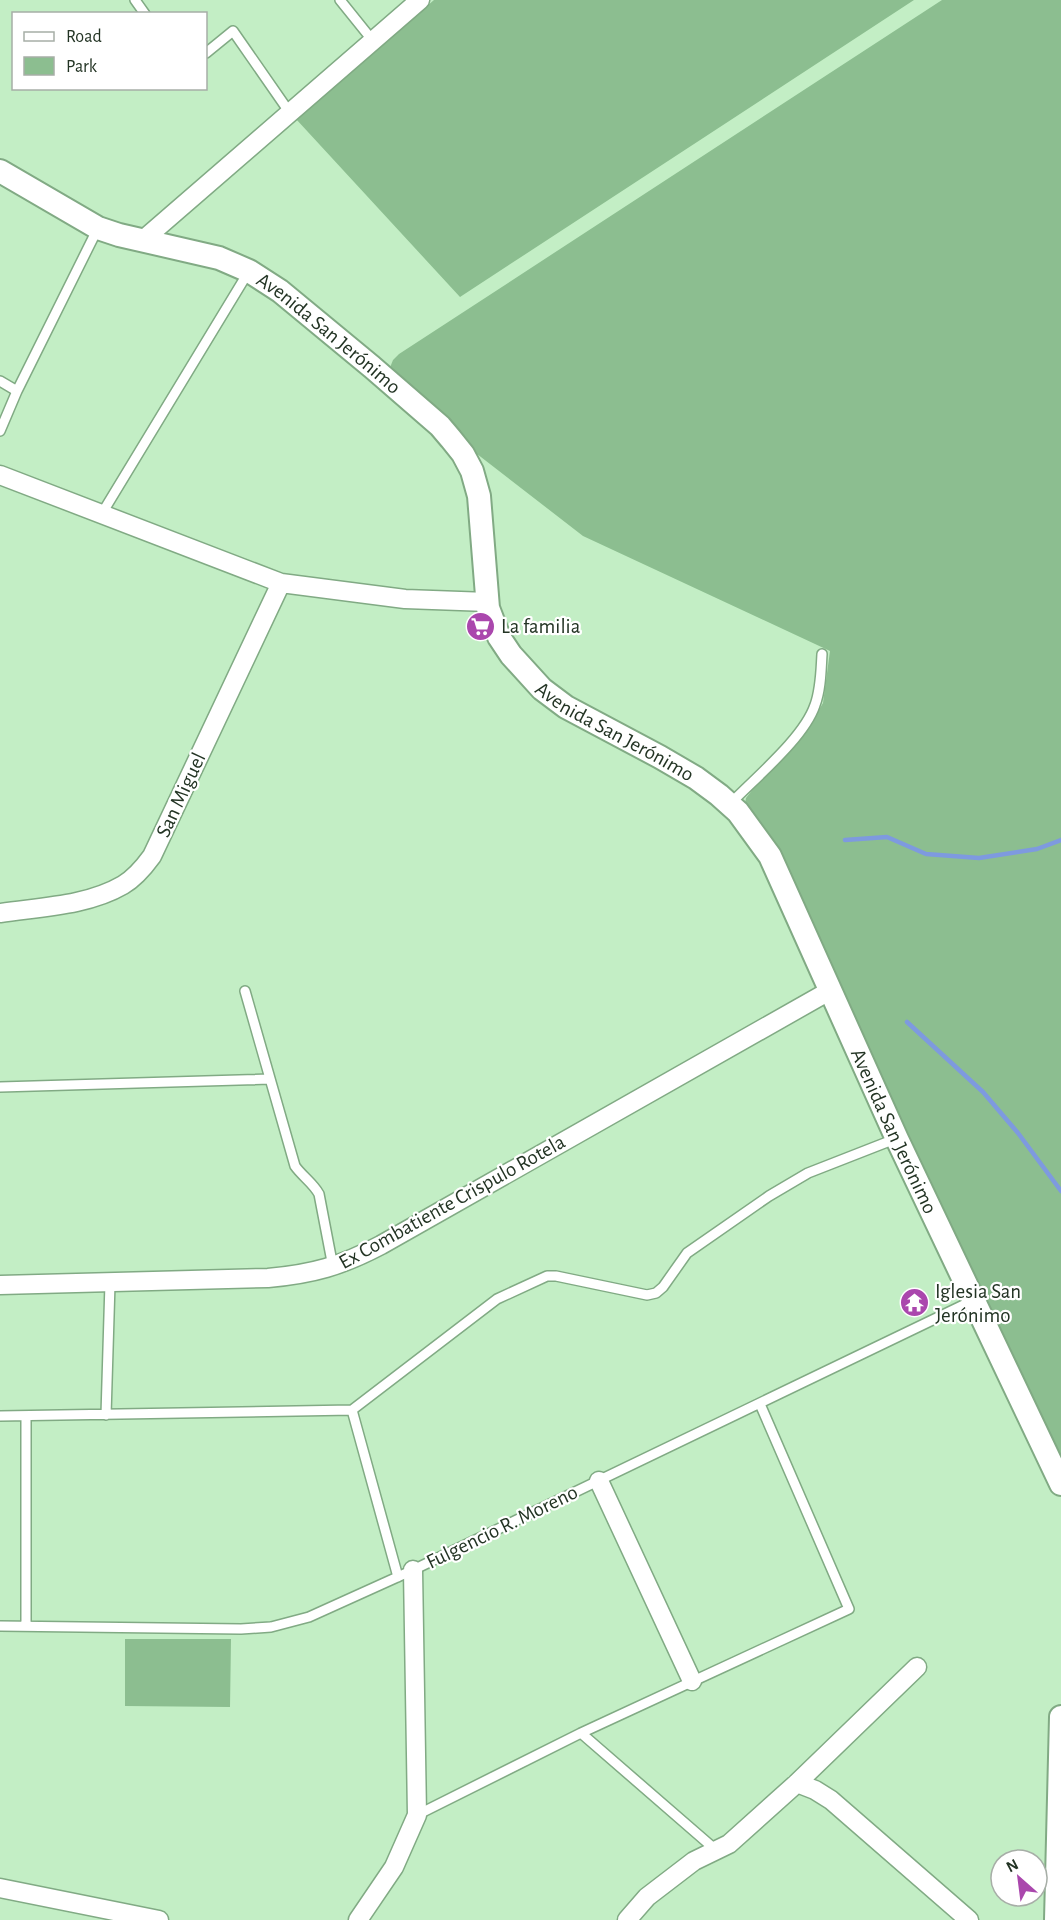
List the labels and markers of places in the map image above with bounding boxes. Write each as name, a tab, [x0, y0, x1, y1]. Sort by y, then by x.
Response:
supermarket icon: La familia	[464, 610, 496, 642]
place label: La familia	[501, 616, 581, 637]
place label: Iglesia San Jerónimo	[935, 1281, 1021, 1326]
temple icon: Iglesia San Jerónimo	[898, 1287, 930, 1319]

